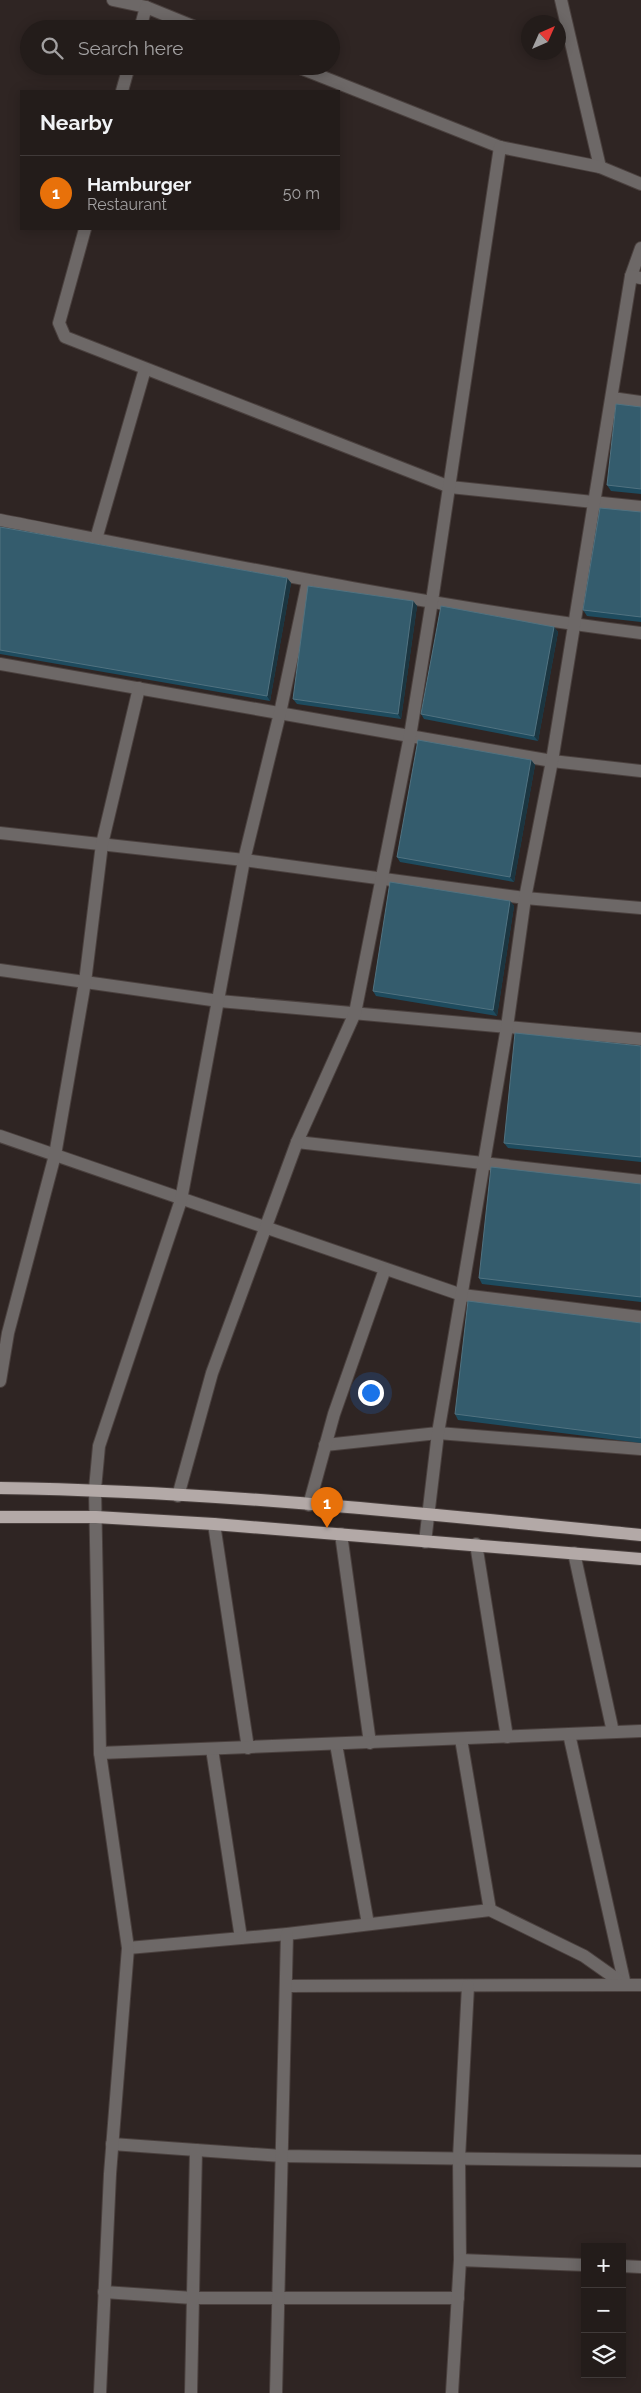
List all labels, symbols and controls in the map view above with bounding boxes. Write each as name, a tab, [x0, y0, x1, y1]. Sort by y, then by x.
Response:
north arrow	[521, 15, 566, 60]
search box	[20, 20, 340, 75]
icon: search	[38, 34, 66, 62]
text: Search here	[78, 37, 184, 59]
text: Nearby	[40, 110, 113, 135]
text: Hamburger	[87, 173, 191, 195]
text: 1	[52, 184, 60, 203]
text: 50 m	[283, 184, 320, 203]
text: Restaurant	[87, 195, 167, 214]
your location	[358, 1380, 384, 1406]
pin: 1	[311, 1487, 343, 1528]
map controls	[581, 2243, 626, 2378]
button: +	[581, 2243, 626, 2288]
button: −	[581, 2288, 626, 2333]
button: layers	[581, 2333, 626, 2378]

